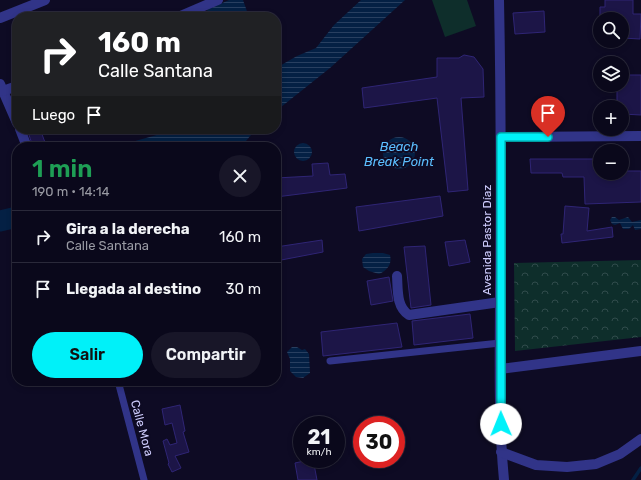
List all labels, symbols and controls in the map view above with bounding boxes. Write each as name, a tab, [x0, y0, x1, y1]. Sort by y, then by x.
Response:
map controls	[593, 12, 629, 180]
button: search	[593, 12, 629, 48]
text: 160 m	[98, 26, 181, 59]
icon: right	[32, 28, 84, 80]
button: layers	[593, 56, 629, 92]
text: Calle Santana	[98, 60, 213, 82]
pin	[531, 96, 565, 137]
button: +	[593, 100, 629, 136]
icon: arrive	[537, 102, 559, 124]
icon: arrive	[83, 104, 105, 126]
text: Luego	[32, 106, 75, 124]
water label: Beach Break Point	[364, 139, 435, 169]
button: −	[593, 144, 629, 180]
text: 1 min	[32, 155, 92, 183]
button: close	[219, 155, 261, 197]
text: 190 m · 14:14	[32, 184, 110, 199]
street label: Avenida Pastor Díaz	[480, 185, 494, 295]
text: Gira a la derecha	[66, 220, 190, 238]
icon: right	[32, 226, 54, 248]
text: 160 m	[219, 228, 261, 246]
text: Calle Santana	[66, 238, 149, 253]
icon: arrive	[32, 278, 54, 300]
text: Llegada al destino	[66, 280, 201, 298]
text: 30 m	[225, 280, 261, 298]
button: Salir	[32, 332, 143, 378]
button: Compartir	[151, 332, 261, 378]
street label: Calle Mora	[128, 398, 156, 458]
position arrow	[480, 403, 522, 445]
speed limit sign: 30	[353, 416, 405, 468]
text: 21	[308, 425, 330, 449]
text: km/h	[307, 446, 331, 458]

